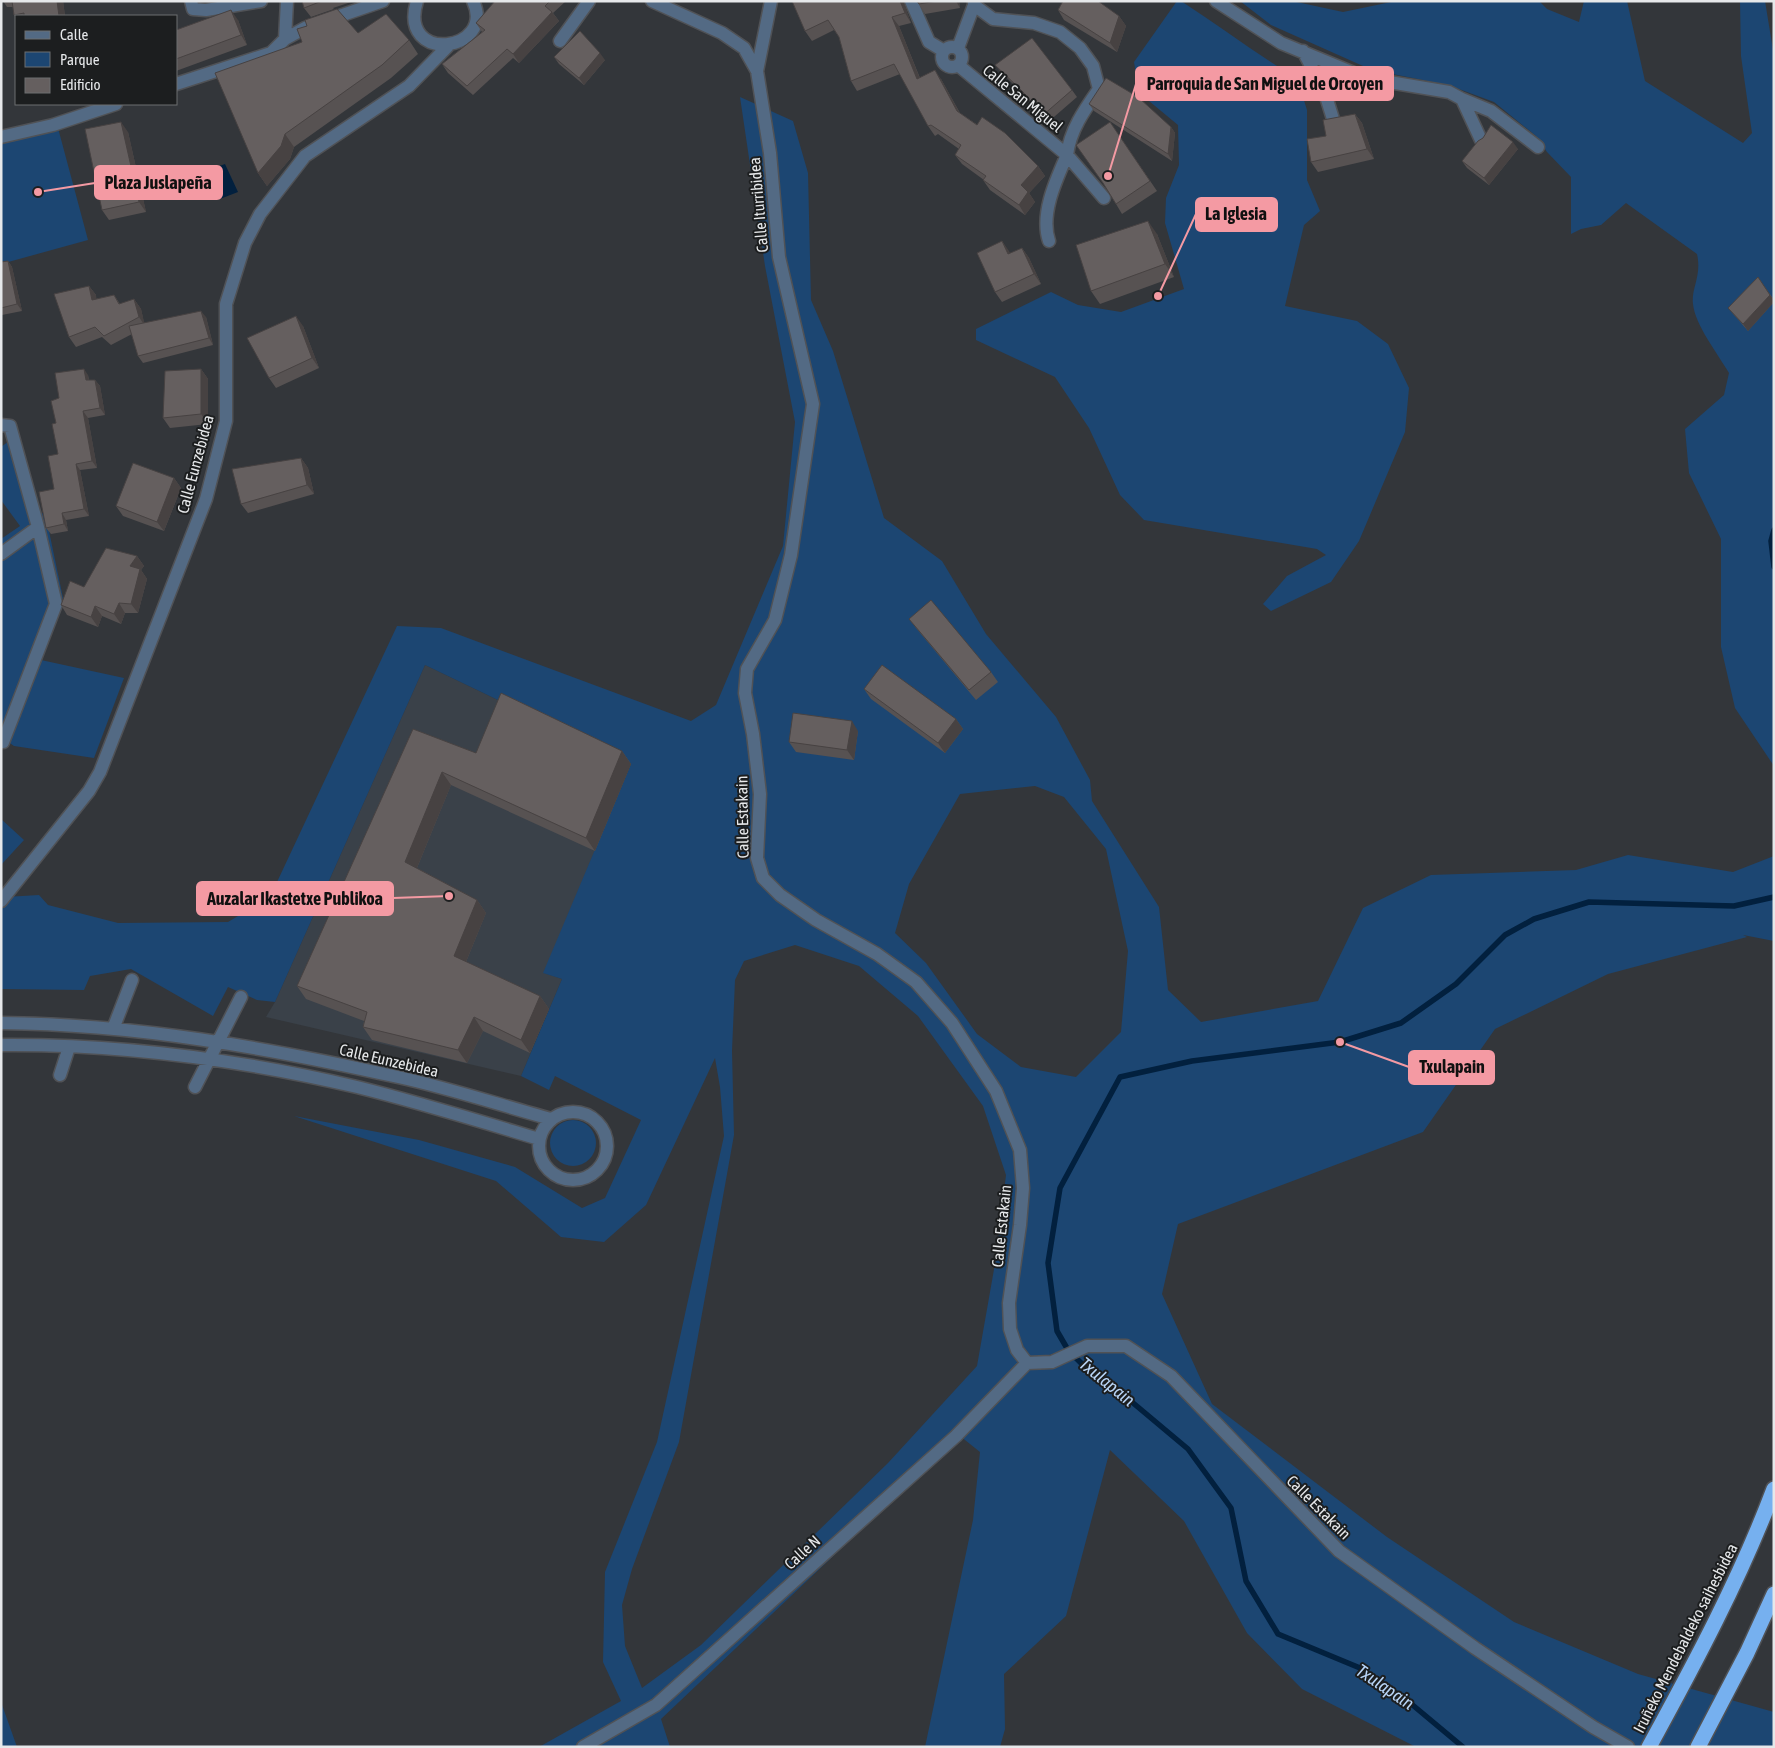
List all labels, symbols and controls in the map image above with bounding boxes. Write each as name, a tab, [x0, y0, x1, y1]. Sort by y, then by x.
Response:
legend	[15, 15, 178, 105]
text: Calle	[60, 26, 89, 43]
text: Parque	[60, 51, 100, 68]
street label: Calle San Miguel	[979, 60, 1067, 137]
callout: Parroquia de San Miguel de Orcoyen	[1136, 67, 1393, 100]
text: Parroquia de San Miguel de Orcoyen	[1147, 73, 1384, 94]
text: Edificio	[60, 76, 101, 93]
street label: Calle Iturribidea	[745, 157, 771, 253]
callout: Plaza Juslapeña	[95, 166, 222, 199]
text: Plaza Juslapeña	[104, 172, 212, 193]
callout: La Iglesia	[1196, 198, 1277, 231]
text: La Iglesia	[1205, 203, 1267, 224]
street label: Calle Eunzebidea	[173, 413, 217, 515]
street label: Calle Estakain	[732, 775, 752, 859]
callout: Auzalar Ikastetxe Publikoa	[197, 882, 393, 915]
text: Auzalar Ikastetxe Publikoa	[206, 888, 383, 909]
street label: Calle Eunzebidea	[338, 1040, 440, 1080]
callout: Txulapain	[1409, 1051, 1494, 1084]
text: Txulapain	[1419, 1056, 1485, 1077]
street label: Calle Estakain	[988, 1184, 1014, 1268]
water label: Txulapain	[1075, 1353, 1140, 1411]
street label: Calle Estakain	[1283, 1471, 1355, 1543]
street label: Calle N	[780, 1531, 824, 1573]
street label: Iruñeko Mendebaldeko saihesbidea	[1629, 1540, 1741, 1736]
water label: Txulapain	[1352, 1660, 1418, 1714]

